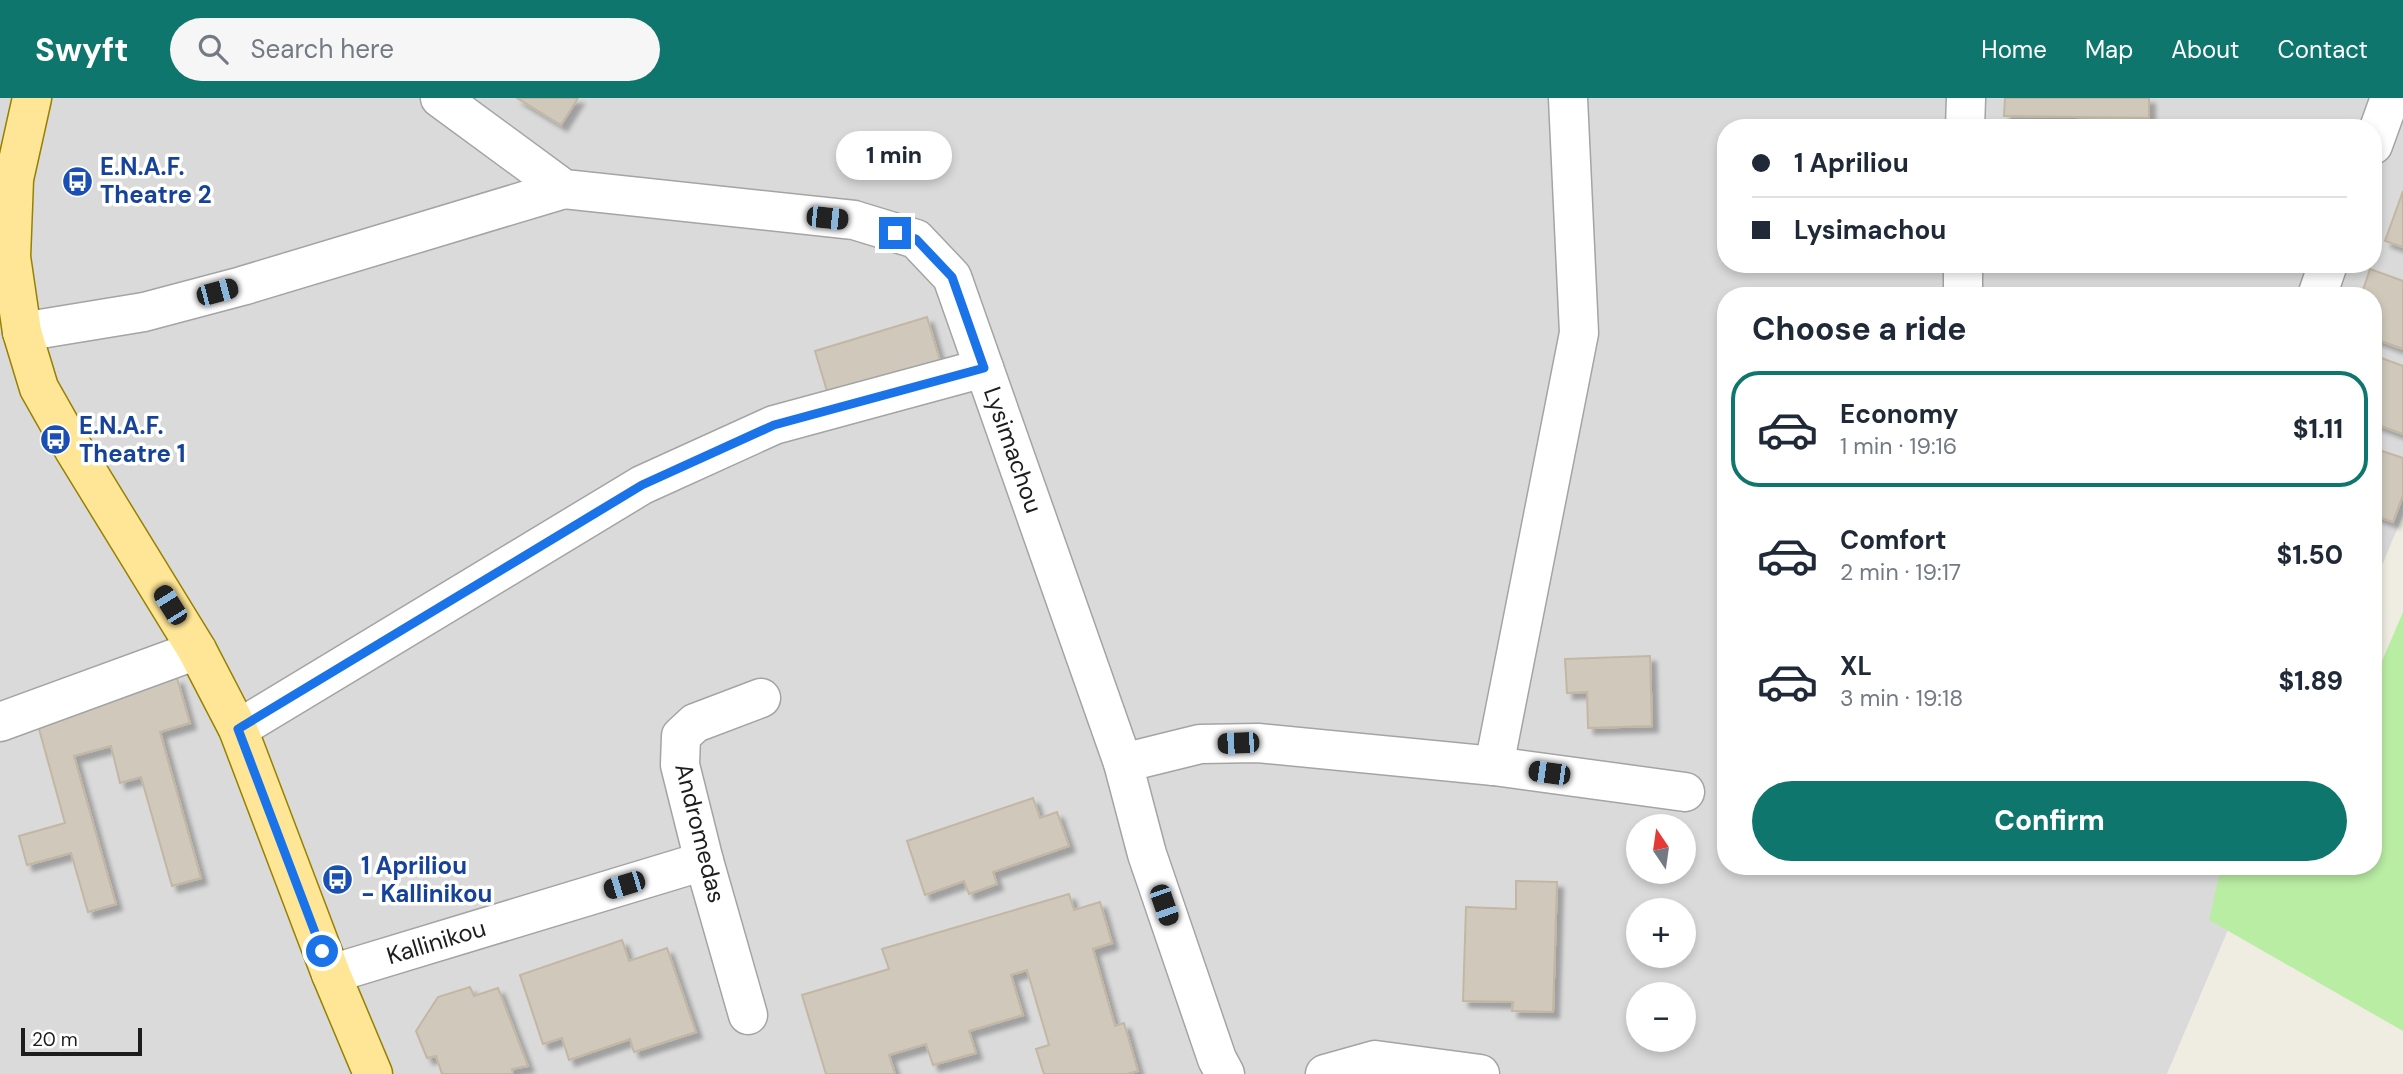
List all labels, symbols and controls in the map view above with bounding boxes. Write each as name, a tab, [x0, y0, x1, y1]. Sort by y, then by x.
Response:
search box	[170, 18, 660, 81]
text: Swyft	[35, 28, 128, 71]
icon: search	[194, 30, 232, 68]
text: Search here	[250, 32, 394, 66]
text: Home	[1981, 34, 2047, 65]
text: Map	[2085, 34, 2133, 65]
text: About	[2171, 34, 2240, 65]
text: Contact	[2278, 34, 2368, 65]
callout: 1 min	[837, 131, 953, 180]
text: 1 min	[866, 140, 922, 170]
text: 1 Apriliou	[1794, 146, 1909, 180]
place label: E.N.A.F. Theatre 2	[100, 151, 212, 210]
bus stop icon: E.N.A.F. Theatre 2	[60, 164, 94, 198]
car	[806, 205, 849, 231]
text: Lysimachou	[1794, 213, 1946, 247]
route end	[879, 217, 911, 249]
car	[194, 276, 241, 308]
text: Choose a ride	[1752, 308, 1967, 350]
street label: Lysimachou	[977, 383, 1050, 517]
text: Economy	[1840, 397, 1958, 431]
icon: car	[1756, 398, 1819, 461]
place label: E.N.A.F. Theatre 1	[79, 410, 185, 469]
text: $1.11	[2293, 412, 2343, 446]
bus stop icon: E.N.A.F. Theatre 1	[39, 423, 73, 457]
text: 1 min · 19:16	[1840, 431, 1957, 461]
text: Comfort	[1840, 523, 1946, 557]
icon: car	[1756, 524, 1819, 587]
text: $1.50	[2276, 538, 2343, 572]
text: 2 min · 19:17	[1840, 557, 1961, 587]
car	[150, 582, 191, 628]
text: XL	[1840, 649, 1872, 683]
icon: car	[1756, 650, 1819, 713]
text: $1.89	[2279, 664, 2343, 698]
text: 3 min · 19:18	[1840, 683, 1963, 713]
car	[1217, 732, 1260, 754]
street label: Andromedas	[668, 760, 733, 906]
car	[1527, 760, 1572, 786]
button: Confirm	[1752, 781, 2347, 861]
north arrow	[1626, 814, 1696, 884]
map controls	[1626, 814, 1696, 1052]
place label: 1 Apriliou - Kallinikou	[361, 850, 492, 909]
bus stop icon: 1 Apriliou - Kallinikou	[321, 863, 355, 897]
car	[601, 869, 648, 901]
car	[1148, 882, 1181, 928]
button: +	[1626, 898, 1696, 968]
street label: Kallinikou	[383, 912, 489, 971]
route start	[306, 935, 338, 967]
button: −	[1626, 982, 1696, 1052]
scale bar	[21, 1025, 142, 1057]
text: 20 m	[32, 1027, 78, 1052]

